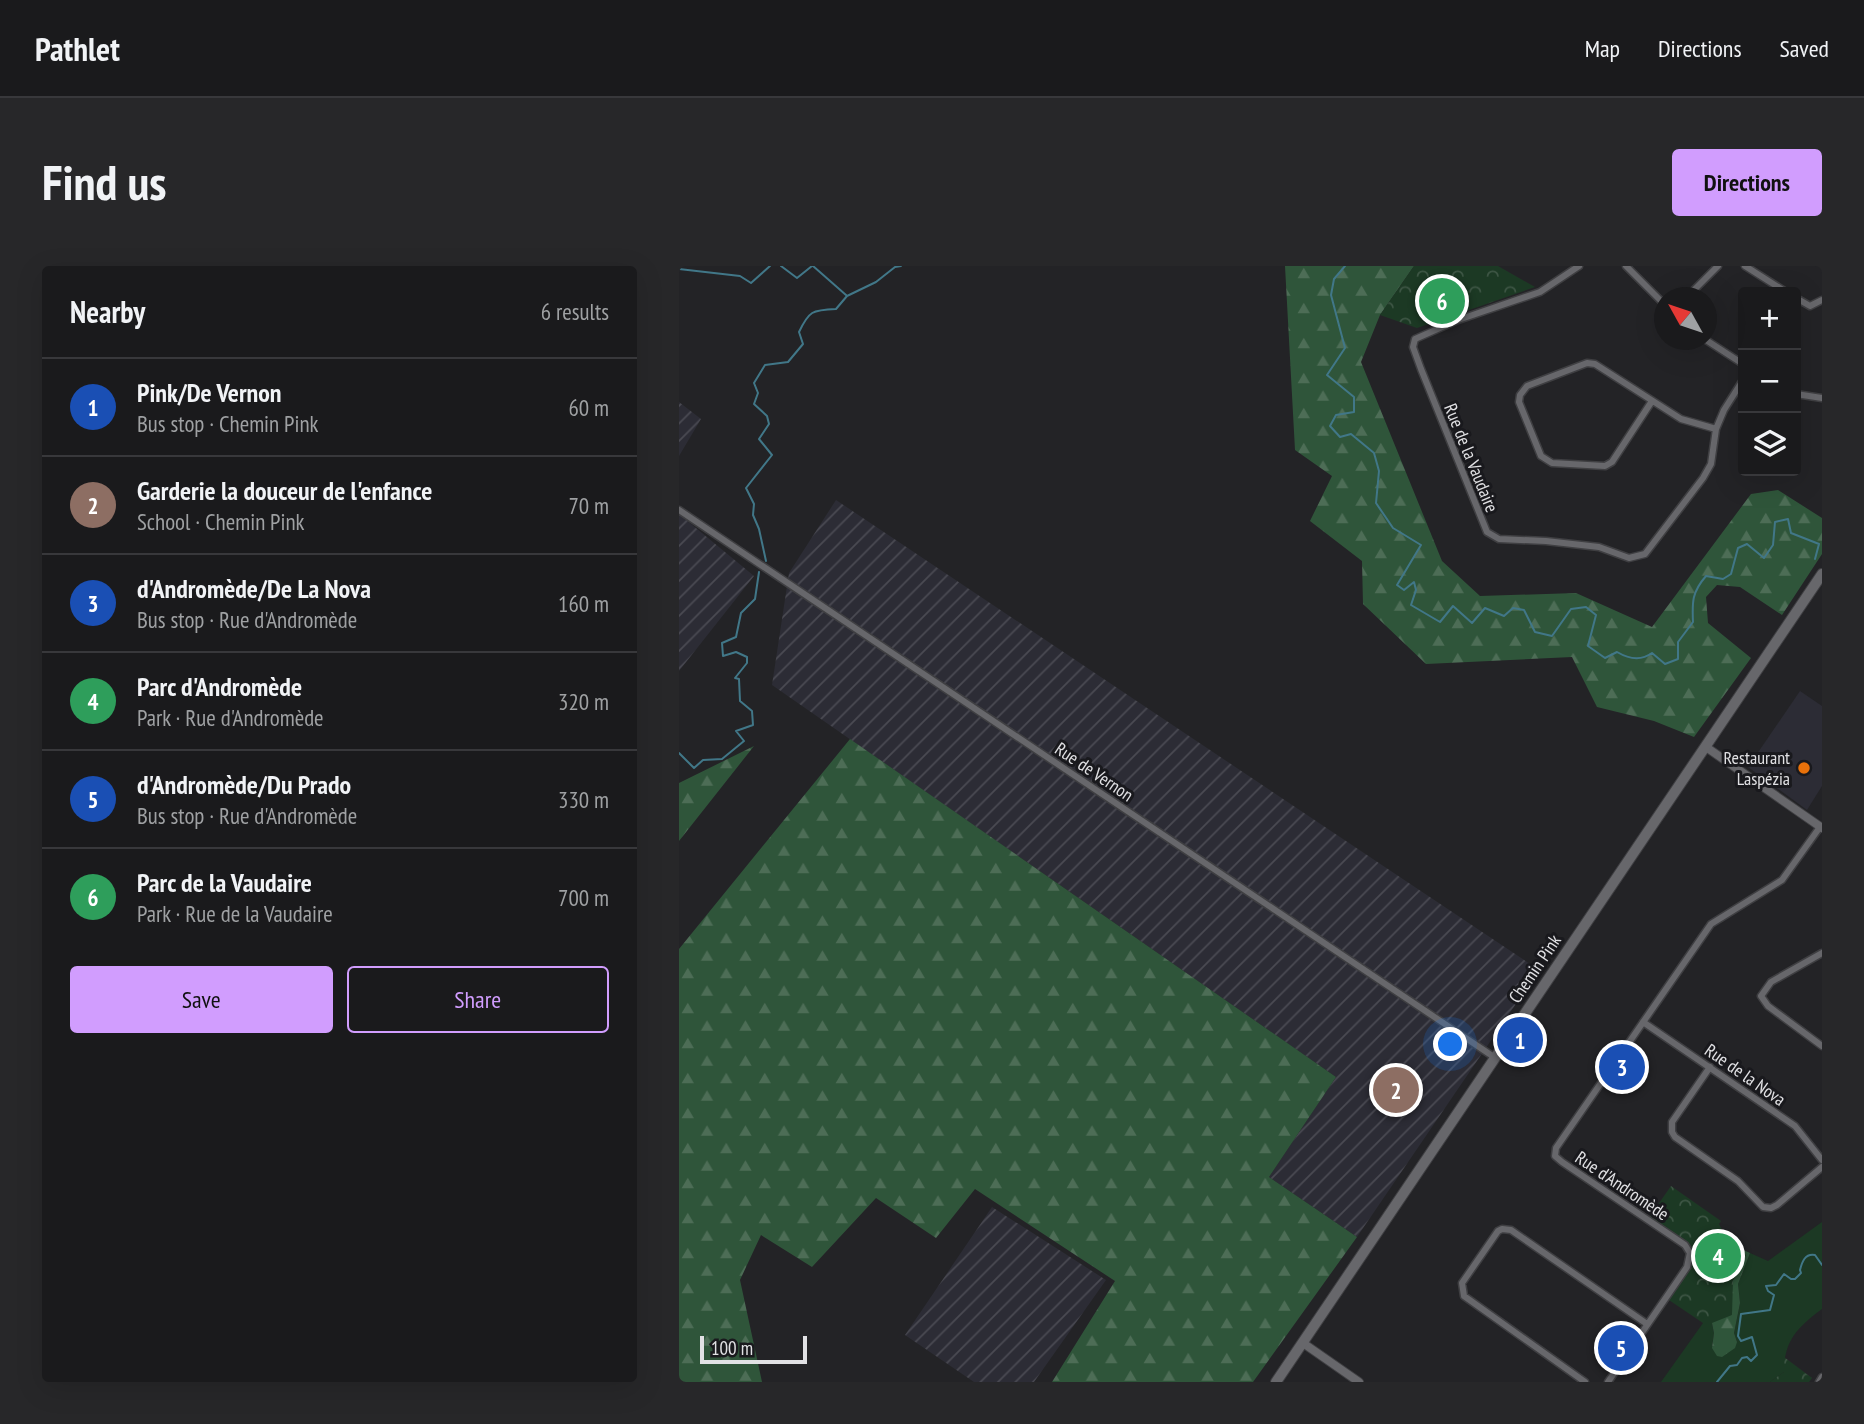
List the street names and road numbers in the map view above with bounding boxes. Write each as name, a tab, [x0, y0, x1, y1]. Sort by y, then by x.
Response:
street label: Rue de la Vaudaire	[1439, 400, 1504, 516]
street label: Rue de Vernon	[1051, 737, 1138, 806]
street label: Chemin Pink	[1503, 930, 1566, 1007]
street label: Rue de la Nova	[1700, 1038, 1790, 1111]
street label: Rue d'Andromède	[1571, 1146, 1674, 1225]

